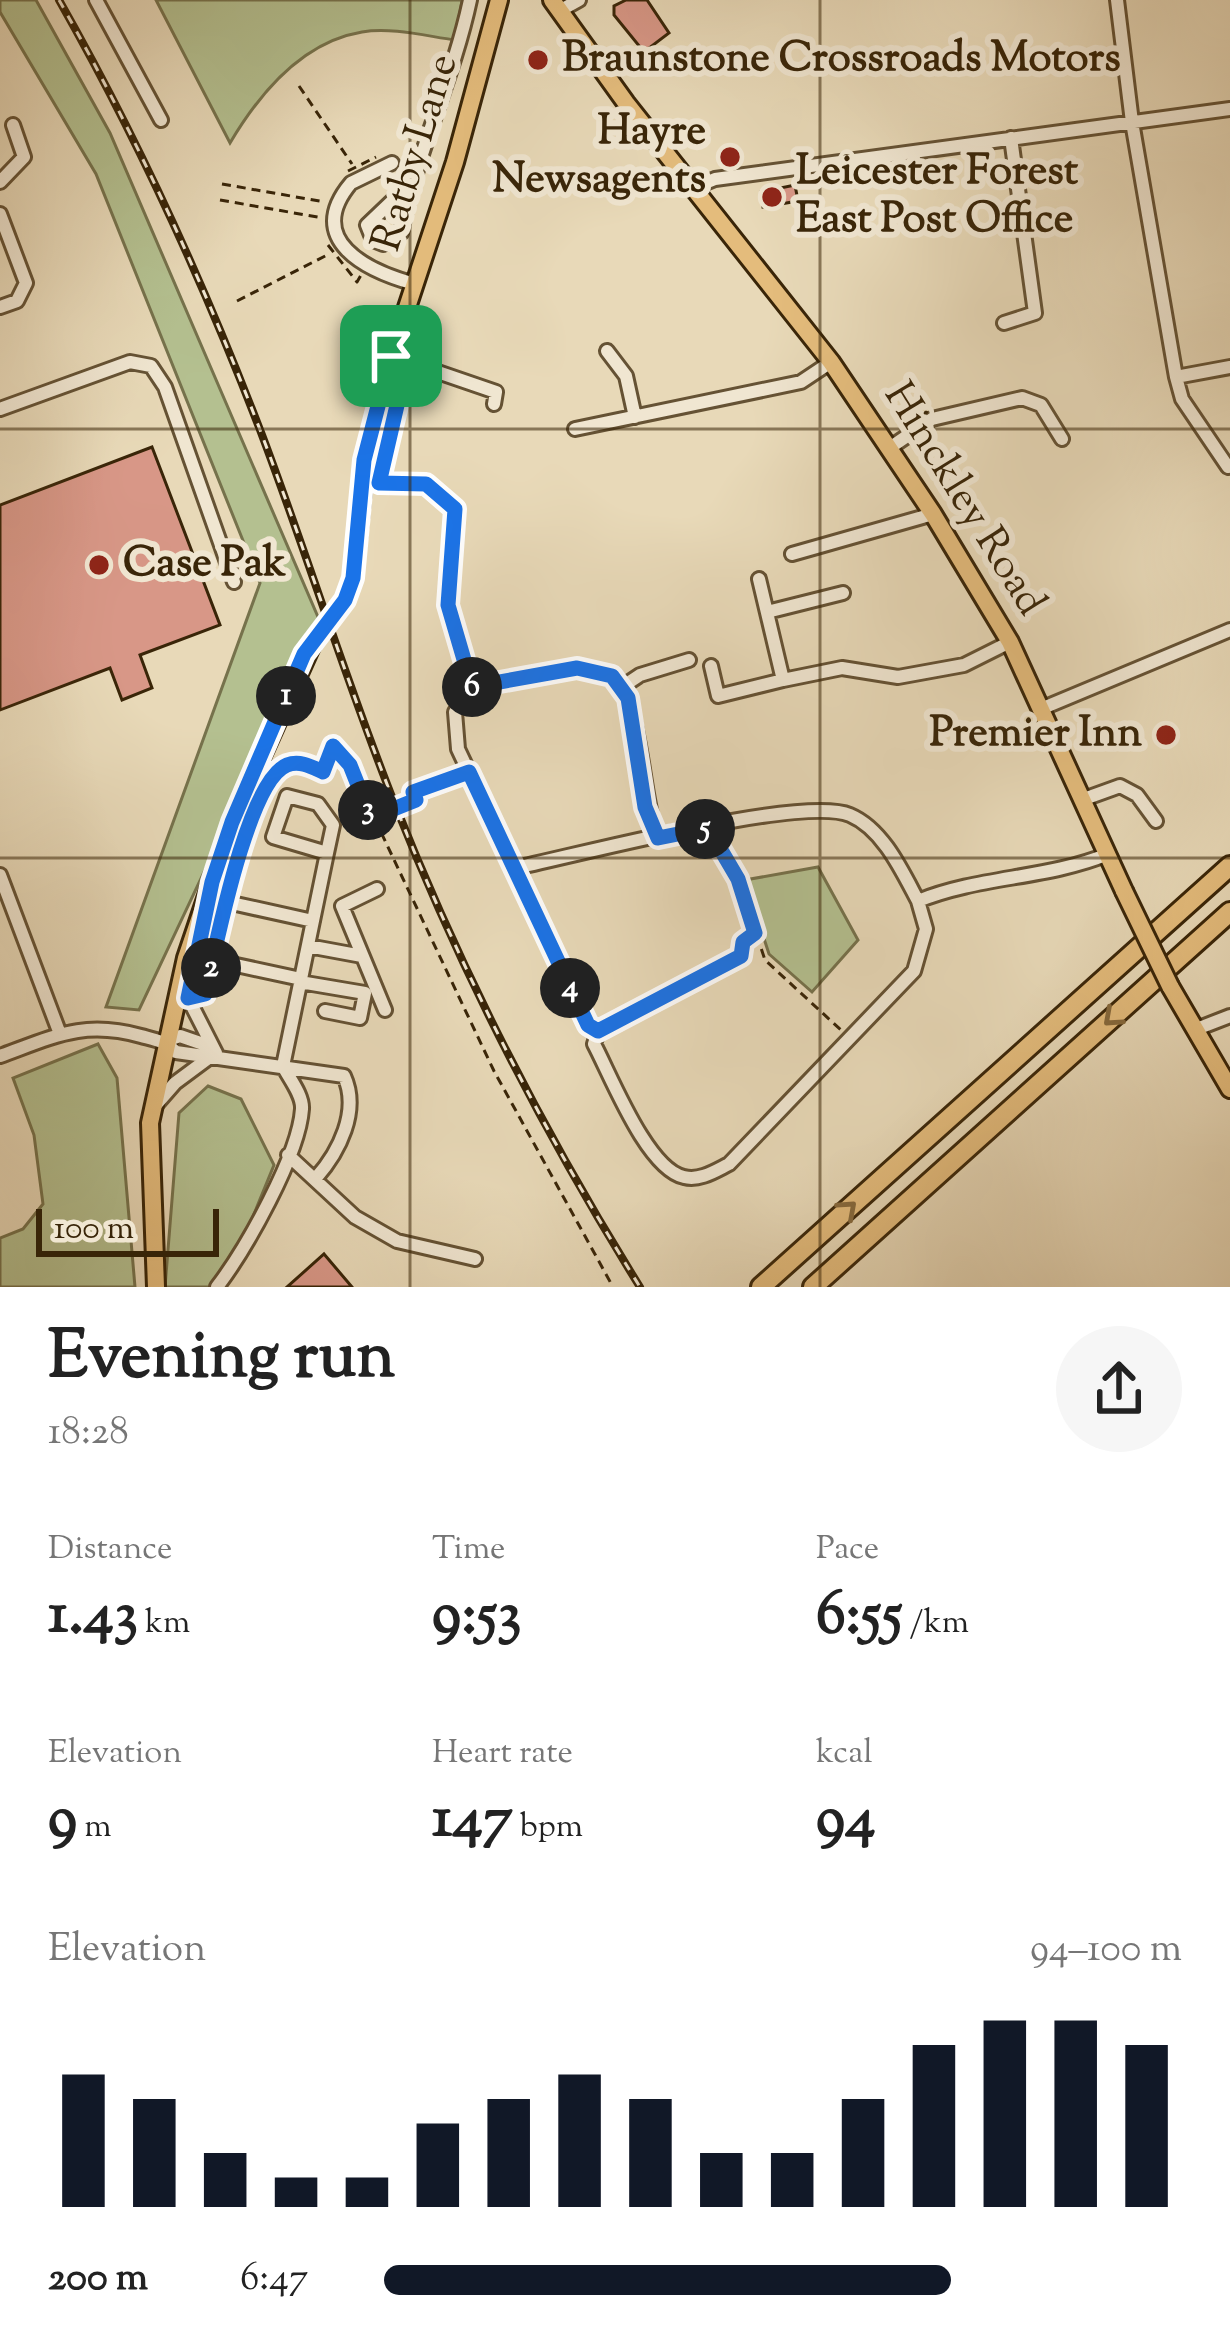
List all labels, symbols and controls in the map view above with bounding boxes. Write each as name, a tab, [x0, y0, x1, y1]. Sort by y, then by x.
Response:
place label: Braunstone Crossroads Motors	[562, 30, 1121, 90]
street label: Ratby Lane	[359, 47, 475, 259]
marker: Braunstone Crossroads Motors	[525, 47, 551, 73]
place label: Hayre Newsagents	[492, 103, 706, 211]
place label: Leicester Forest East Post Office	[796, 143, 1079, 251]
marker: Hayre Newsagents	[717, 144, 743, 170]
marker: Leicester Forest East Post Office	[759, 184, 785, 210]
pin	[340, 305, 442, 407]
icon: arrive	[358, 323, 424, 389]
street label: Hinckley Road	[867, 371, 1059, 629]
place label: Case Pak	[123, 535, 286, 595]
marker: Case Pak	[86, 552, 112, 578]
pin: 6	[442, 657, 502, 717]
text: 6	[464, 663, 480, 711]
pin: 1	[256, 666, 316, 726]
text: 1	[280, 672, 292, 720]
place label: Premier Inn	[929, 705, 1142, 765]
marker: Premier Inn	[1153, 722, 1179, 748]
pin: 3	[338, 780, 398, 840]
text: 3	[361, 786, 375, 834]
pin: 5	[675, 799, 735, 859]
text: 5	[699, 805, 711, 853]
pin: 2	[181, 938, 241, 998]
text: 2	[203, 944, 219, 992]
pin: 4	[540, 958, 600, 1018]
text: 4	[562, 964, 578, 1012]
one-way arrow	[1104, 1004, 1125, 1025]
one-way arrow	[834, 1202, 855, 1223]
scale bar	[36, 1203, 219, 1256]
text: 100 m	[54, 1206, 134, 1254]
text: Evening run	[48, 1313, 395, 1408]
button: share	[1056, 1326, 1182, 1452]
text: 18:28	[48, 1406, 129, 1462]
text: Distance	[48, 1526, 172, 1574]
text: Time	[432, 1526, 505, 1574]
text: Pace	[816, 1526, 879, 1574]
text: 1.43	[48, 1574, 138, 1661]
text: 9:53	[432, 1574, 522, 1661]
text: 6:55	[816, 1574, 902, 1661]
text: km	[138, 1600, 190, 1648]
text: /km	[902, 1600, 969, 1648]
text: Elevation	[48, 1730, 182, 1778]
text: Heart rate	[432, 1730, 573, 1778]
text: kcal	[816, 1730, 873, 1778]
text: 9	[48, 1778, 77, 1865]
text: 147	[432, 1778, 513, 1865]
text: 94	[816, 1778, 875, 1865]
text: m	[77, 1804, 112, 1852]
text: bpm	[513, 1804, 583, 1852]
text: Elevation	[48, 1923, 206, 1979]
text: 94–100 m	[1030, 1923, 1182, 1979]
text: 200 m	[48, 2252, 148, 2308]
text: 6:47	[240, 2252, 308, 2308]

